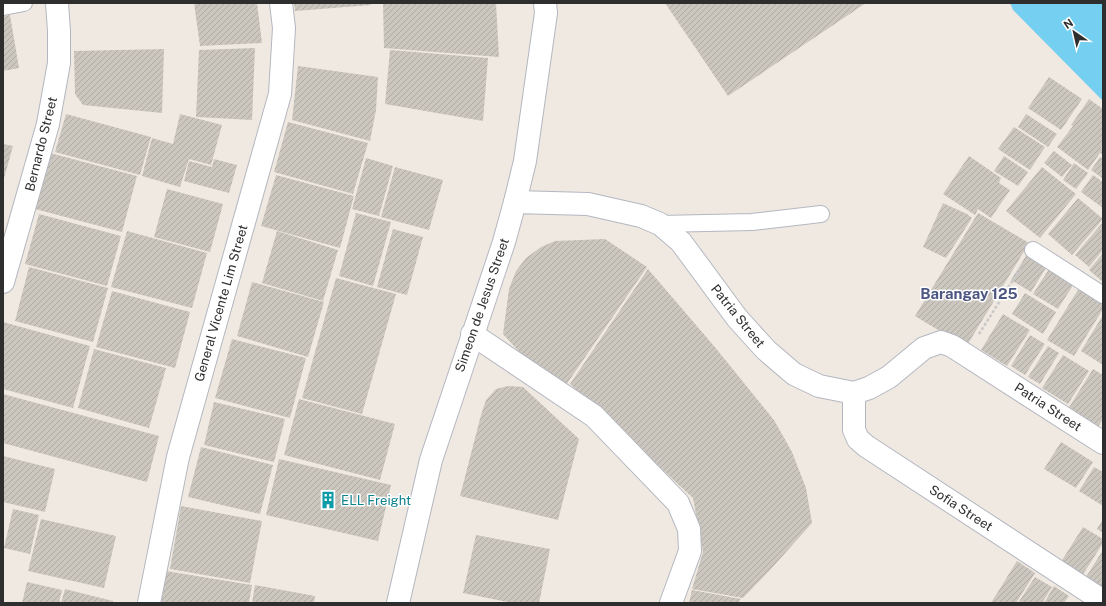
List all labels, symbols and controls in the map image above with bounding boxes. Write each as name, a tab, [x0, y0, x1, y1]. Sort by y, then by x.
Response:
north arrow	[1054, 12, 1094, 52]
text: N	[1061, 16, 1075, 31]
street label: Bernardo Street	[22, 95, 60, 193]
street label: General Vicente Lim Street	[191, 223, 251, 383]
street label: Simeon de Jesus Street	[452, 236, 512, 374]
street label: Patria Street	[708, 281, 768, 351]
district label: Barangay 125	[920, 285, 1018, 302]
street label: Patria Street	[1012, 380, 1084, 434]
street label: Sofia Street	[927, 482, 995, 534]
building icon: ELL Freight	[318, 490, 338, 510]
place label: ELL Freight	[341, 493, 411, 508]

